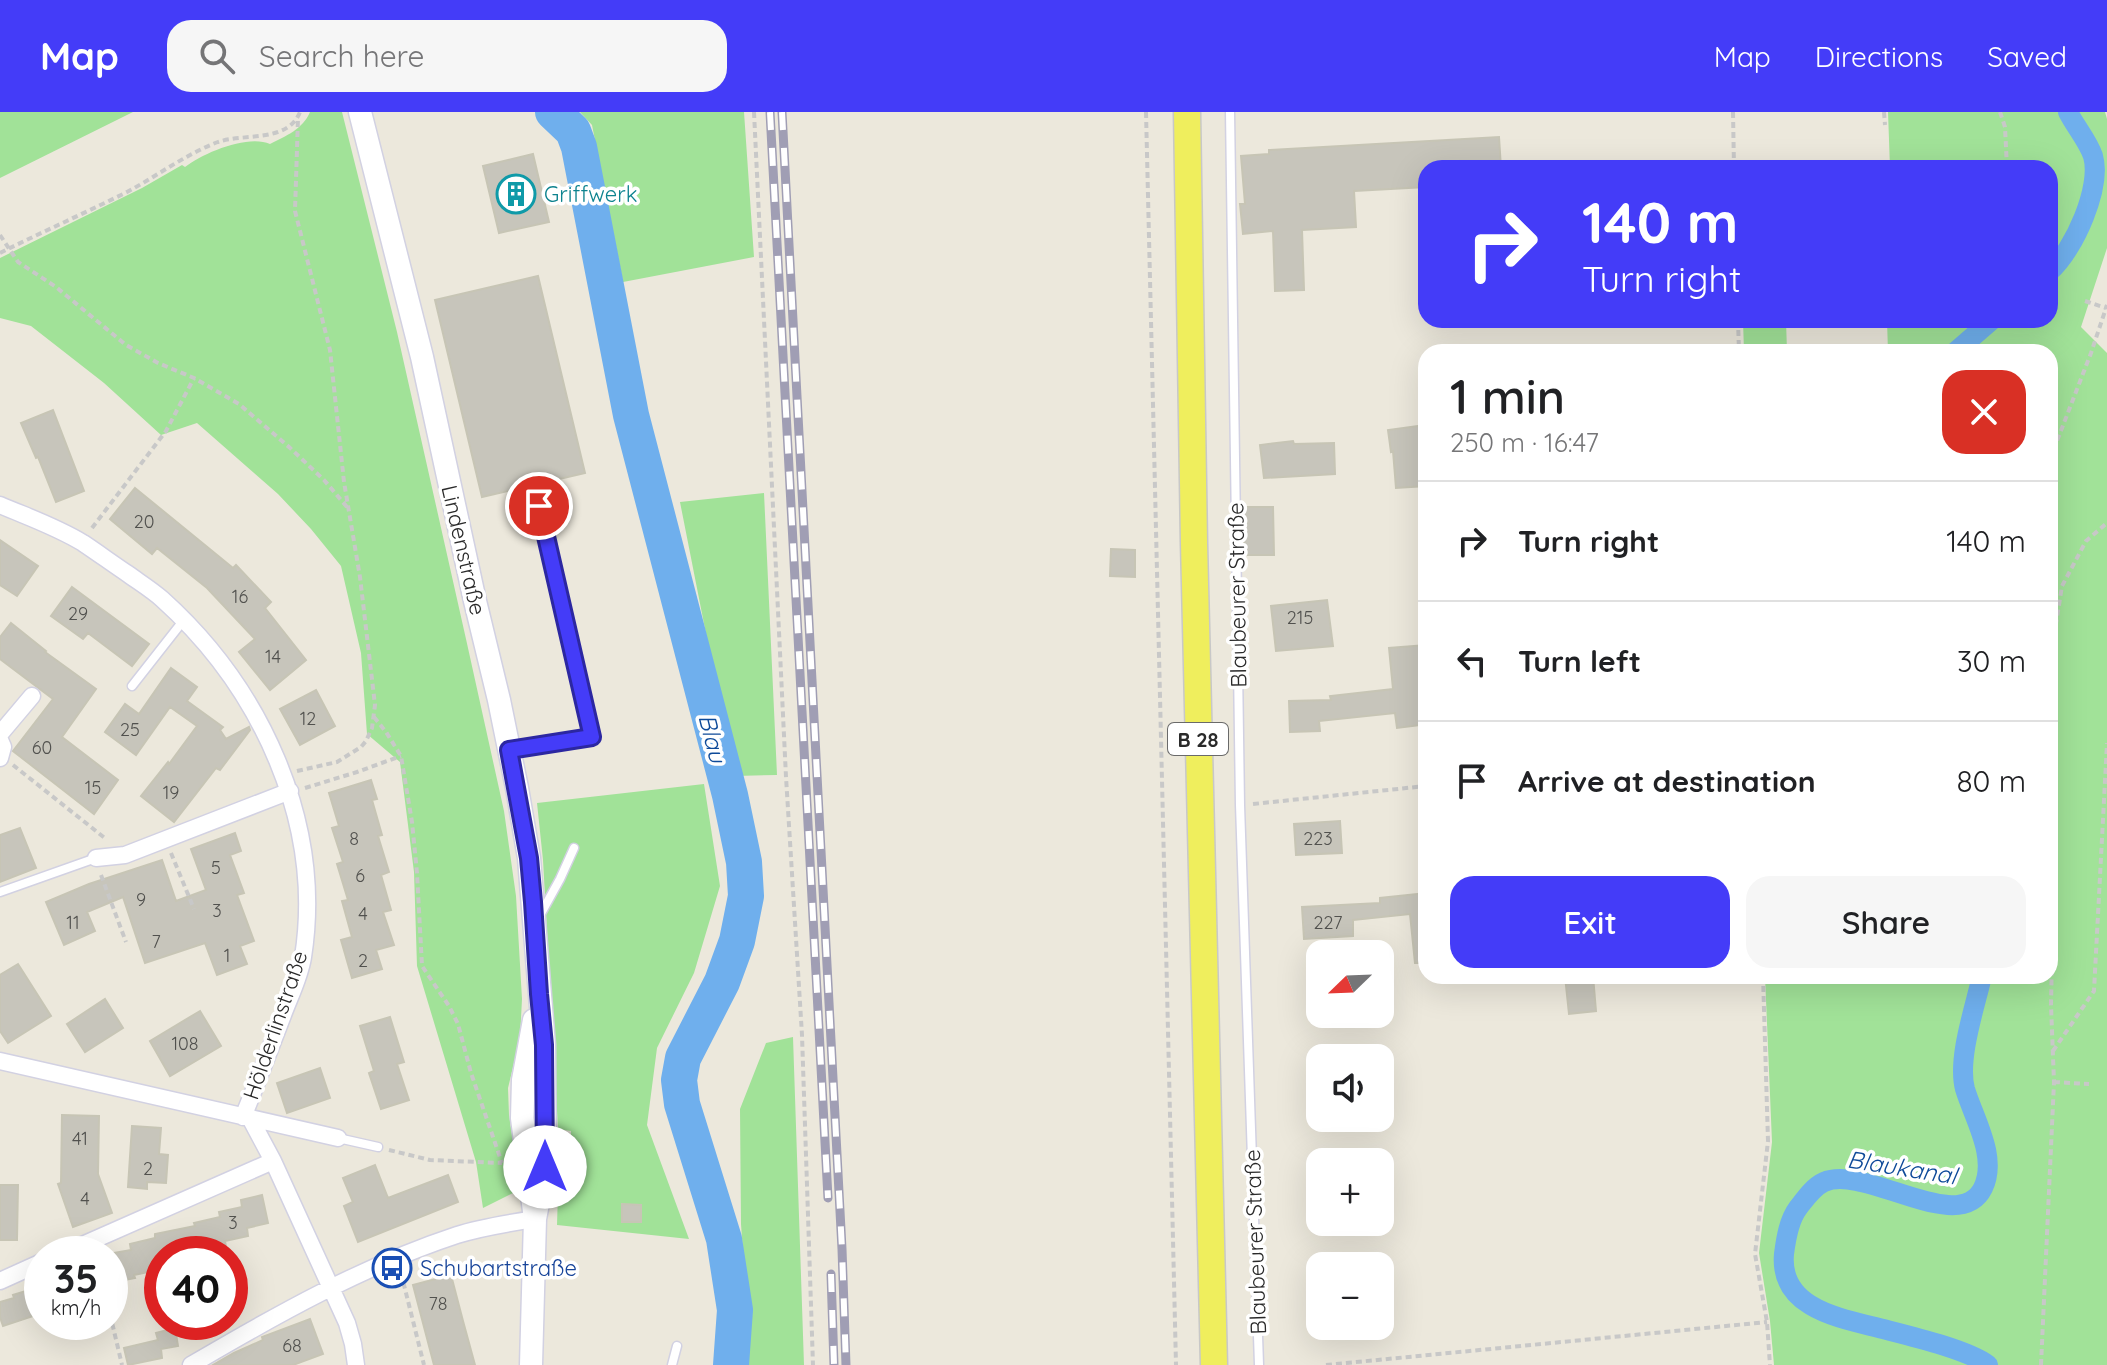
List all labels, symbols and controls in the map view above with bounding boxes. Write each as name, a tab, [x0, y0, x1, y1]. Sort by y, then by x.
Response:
search box	[167, 20, 727, 92]
text: Map	[40, 32, 119, 80]
icon: search	[195, 34, 239, 78]
text: Search here	[259, 37, 424, 75]
text: Map	[1714, 39, 1771, 74]
text: Directions	[1815, 39, 1943, 74]
text: Saved	[1987, 39, 2067, 74]
building icon: Griffwerk	[495, 173, 537, 215]
place label: Griffwerk	[544, 180, 638, 208]
text: 140 m	[1582, 187, 1738, 257]
icon: right	[1450, 192, 1554, 296]
text: Turn right	[1582, 256, 1741, 301]
text: 1 min	[1450, 366, 1565, 426]
button: close	[1942, 370, 2026, 454]
text: 250 m · 16:47	[1450, 426, 1599, 459]
pin	[505, 472, 573, 540]
street label: Lindenstraße	[435, 482, 493, 618]
icon: arrive	[517, 484, 561, 528]
street label: Blaubeurer Straße	[1221, 502, 1253, 688]
house number: 20	[134, 510, 154, 533]
icon: right	[1450, 519, 1494, 563]
text: Turn right	[1518, 522, 1659, 560]
text: 140 m	[1946, 522, 2026, 560]
house number: 16	[232, 585, 248, 608]
house number: 29	[68, 602, 88, 625]
house number: 215	[1287, 606, 1313, 629]
icon: left	[1450, 639, 1494, 683]
text: Turn left	[1518, 642, 1641, 680]
text: 30 m	[1957, 642, 2026, 680]
house number: 14	[265, 645, 281, 668]
house number: 12	[300, 707, 316, 730]
water label: Blau	[693, 711, 734, 767]
house number: 25	[120, 718, 140, 741]
road number: B 28	[1168, 723, 1228, 755]
house number: 60	[32, 736, 52, 759]
icon: arrive	[1450, 759, 1494, 803]
text: Arrive at destination	[1518, 762, 1816, 800]
text: 80 m	[1956, 762, 2026, 800]
house number: 15	[85, 776, 101, 799]
house number: 19	[163, 781, 179, 804]
house number: 8	[349, 827, 359, 850]
house number: 223	[1303, 827, 1333, 850]
house number: 5	[211, 856, 221, 879]
house number: 6	[355, 864, 365, 887]
button: Exit	[1450, 876, 1730, 968]
button: Share	[1746, 876, 2026, 968]
house number: 9	[136, 888, 146, 911]
house number: 3	[212, 899, 222, 922]
house number: 4	[358, 902, 368, 925]
house number: 11	[66, 911, 80, 934]
house number: 227	[1314, 911, 1342, 934]
house number: 7	[151, 930, 161, 953]
north arrow	[1306, 940, 1394, 1028]
map controls	[1306, 940, 1394, 1340]
house number: 1	[224, 944, 230, 967]
street label: Hölderlinstraße	[236, 947, 314, 1103]
house number: 2	[358, 949, 368, 972]
house number: 108	[171, 1032, 199, 1055]
button: sound	[1306, 1044, 1394, 1132]
position arrow	[503, 1125, 587, 1209]
house number: 41	[72, 1127, 88, 1150]
water label: Blaukanal	[1845, 1144, 1961, 1191]
button: +	[1306, 1148, 1394, 1236]
street label: Blaubeurer Straße	[1238, 1149, 1272, 1335]
house number: 2	[143, 1157, 153, 1180]
house number: 4	[80, 1187, 90, 1210]
house number: 3	[228, 1211, 238, 1234]
speed limit sign: 40	[144, 1236, 248, 1340]
bus stop icon: Schubartstraße	[371, 1247, 413, 1289]
button: −	[1306, 1252, 1394, 1340]
text: 35	[54, 1253, 98, 1303]
place label: Schubartstraße	[420, 1254, 577, 1282]
house number: 78	[429, 1292, 447, 1315]
text: km/h	[51, 1295, 101, 1320]
house number: 68	[282, 1334, 302, 1357]

